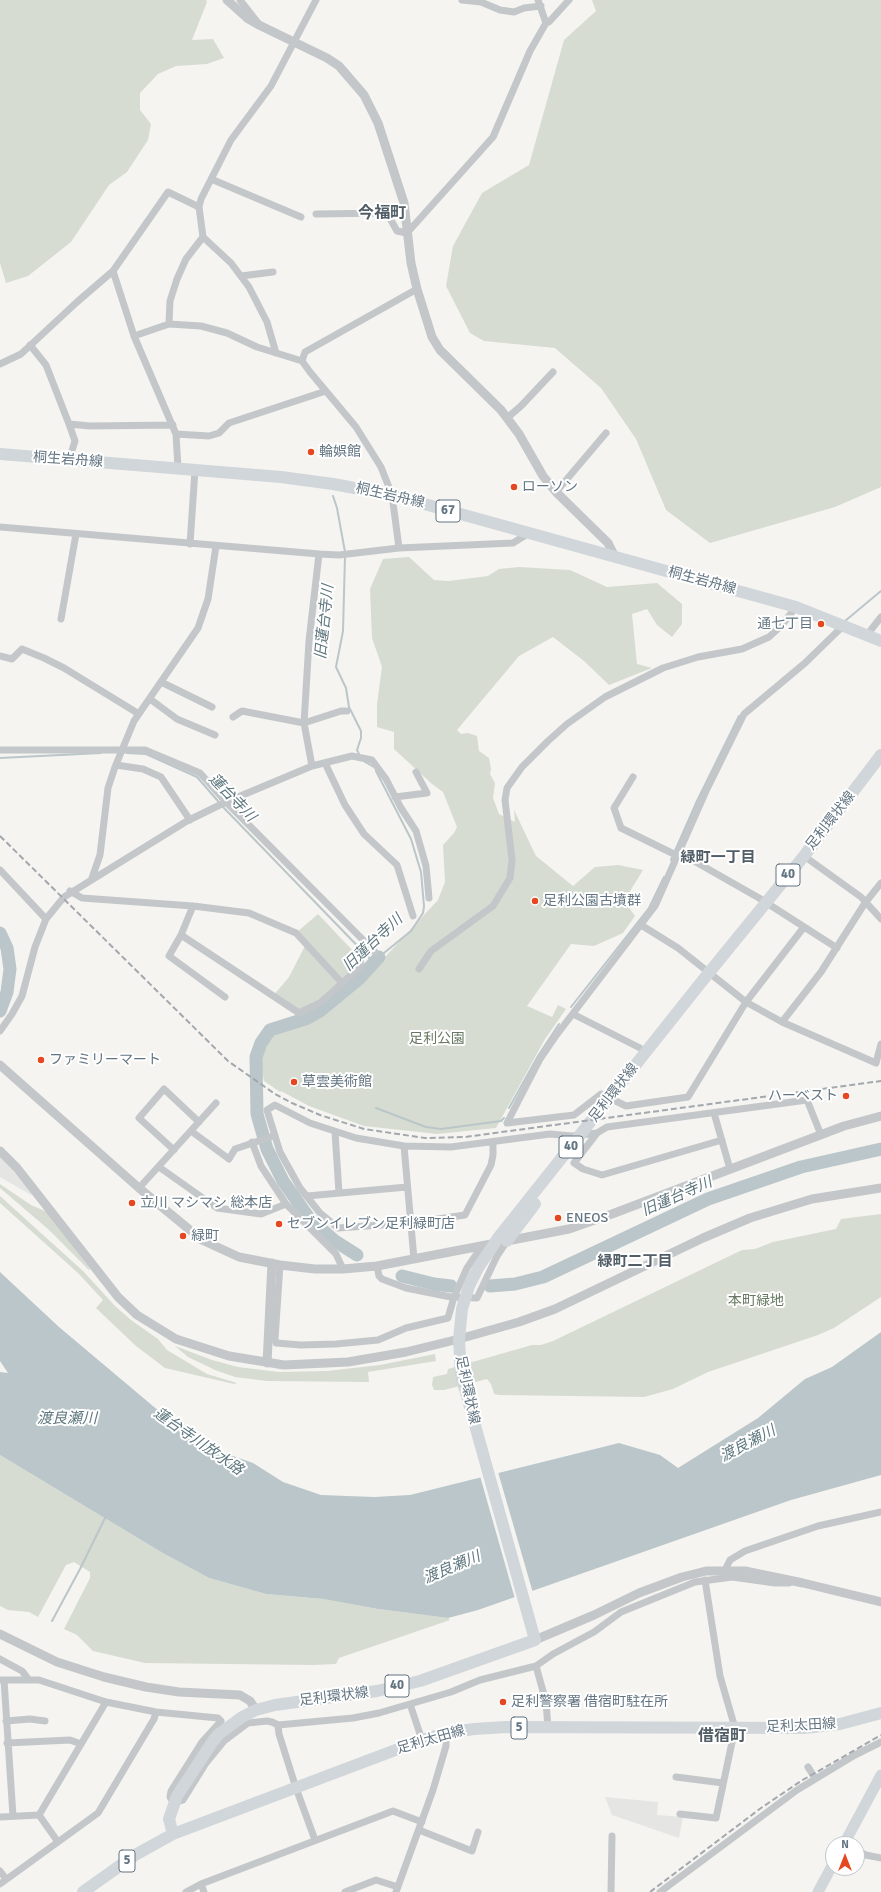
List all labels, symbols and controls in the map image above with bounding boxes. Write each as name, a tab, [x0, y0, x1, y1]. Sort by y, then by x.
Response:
district label: 今福町	[358, 204, 406, 224]
place label: 輪娯館	[319, 444, 361, 460]
marker: 輪娯館	[306, 447, 316, 457]
street label: 桐生岩舟線	[32, 449, 104, 471]
place label: ローソン	[522, 479, 578, 495]
street label: 桐生岩舟線	[354, 480, 426, 512]
marker: ローソン	[509, 482, 519, 492]
road number: 67	[436, 500, 460, 522]
street label: 桐生岩舟線	[666, 564, 738, 598]
water label: 旧蓮台寺川	[312, 584, 338, 660]
place label: 通七丁目	[757, 616, 813, 632]
marker: 通七丁目	[816, 619, 826, 629]
water label: 蓮台寺川	[205, 770, 259, 826]
street label: 足利環状線	[803, 788, 859, 854]
district label: 緑町一丁目	[681, 849, 755, 867]
road number: 40	[776, 864, 800, 886]
place label: 足利公園古墳群	[543, 893, 641, 909]
marker: 足利公園古墳群	[530, 896, 540, 906]
water label: 旧蓮台寺川	[339, 911, 407, 975]
park label: 足利公園	[409, 1031, 465, 1047]
place label: ファミリーマート	[49, 1052, 161, 1068]
marker: ファミリーマート	[36, 1055, 46, 1065]
street label: 足利環状線	[586, 1060, 642, 1126]
place label: 草雲美術館	[302, 1074, 372, 1090]
marker: 草雲美術館	[289, 1077, 299, 1087]
place label: ハーベスト	[768, 1088, 838, 1104]
marker: ハーベスト	[841, 1091, 851, 1101]
road number: 40	[559, 1136, 583, 1158]
water label: 旧蓮台寺川	[639, 1174, 715, 1220]
place label: 立川 マシマシ 総本店	[140, 1195, 272, 1211]
marker: 立川 マシマシ 総本店	[127, 1198, 137, 1208]
place label: ENEOS	[566, 1210, 608, 1226]
marker: ENEOS	[553, 1213, 563, 1223]
place label: セブンイレブン足利緑町店	[287, 1216, 455, 1232]
marker: セブンイレブン足利緑町店	[274, 1219, 284, 1229]
place label: 緑町	[191, 1228, 219, 1244]
marker: 緑町	[178, 1231, 188, 1241]
district label: 緑町二丁目	[598, 1253, 672, 1271]
park label: 本町緑地	[728, 1293, 784, 1309]
street label: 足利環状線	[452, 1354, 482, 1426]
water label: 蓮台寺川放水路	[150, 1405, 246, 1479]
water label: 渡良瀬川	[37, 1410, 97, 1428]
water label: 渡良瀬川	[717, 1422, 779, 1466]
water label: 渡良瀬川	[421, 1548, 483, 1588]
road number: 40	[385, 1675, 409, 1697]
street label: 足利環状線	[298, 1684, 370, 1710]
place label: 足利警察署 借宿町駐在所	[511, 1694, 668, 1710]
marker: 足利警察署 借宿町駐在所	[498, 1697, 508, 1707]
street label: 足利太田線	[766, 1716, 836, 1736]
road number: 5	[511, 1717, 527, 1739]
street label: 足利太田線	[395, 1722, 467, 1758]
district label: 借宿町	[698, 1727, 746, 1747]
north arrow	[825, 1836, 865, 1876]
text: N	[841, 1838, 849, 1851]
road number: 5	[119, 1850, 135, 1872]

